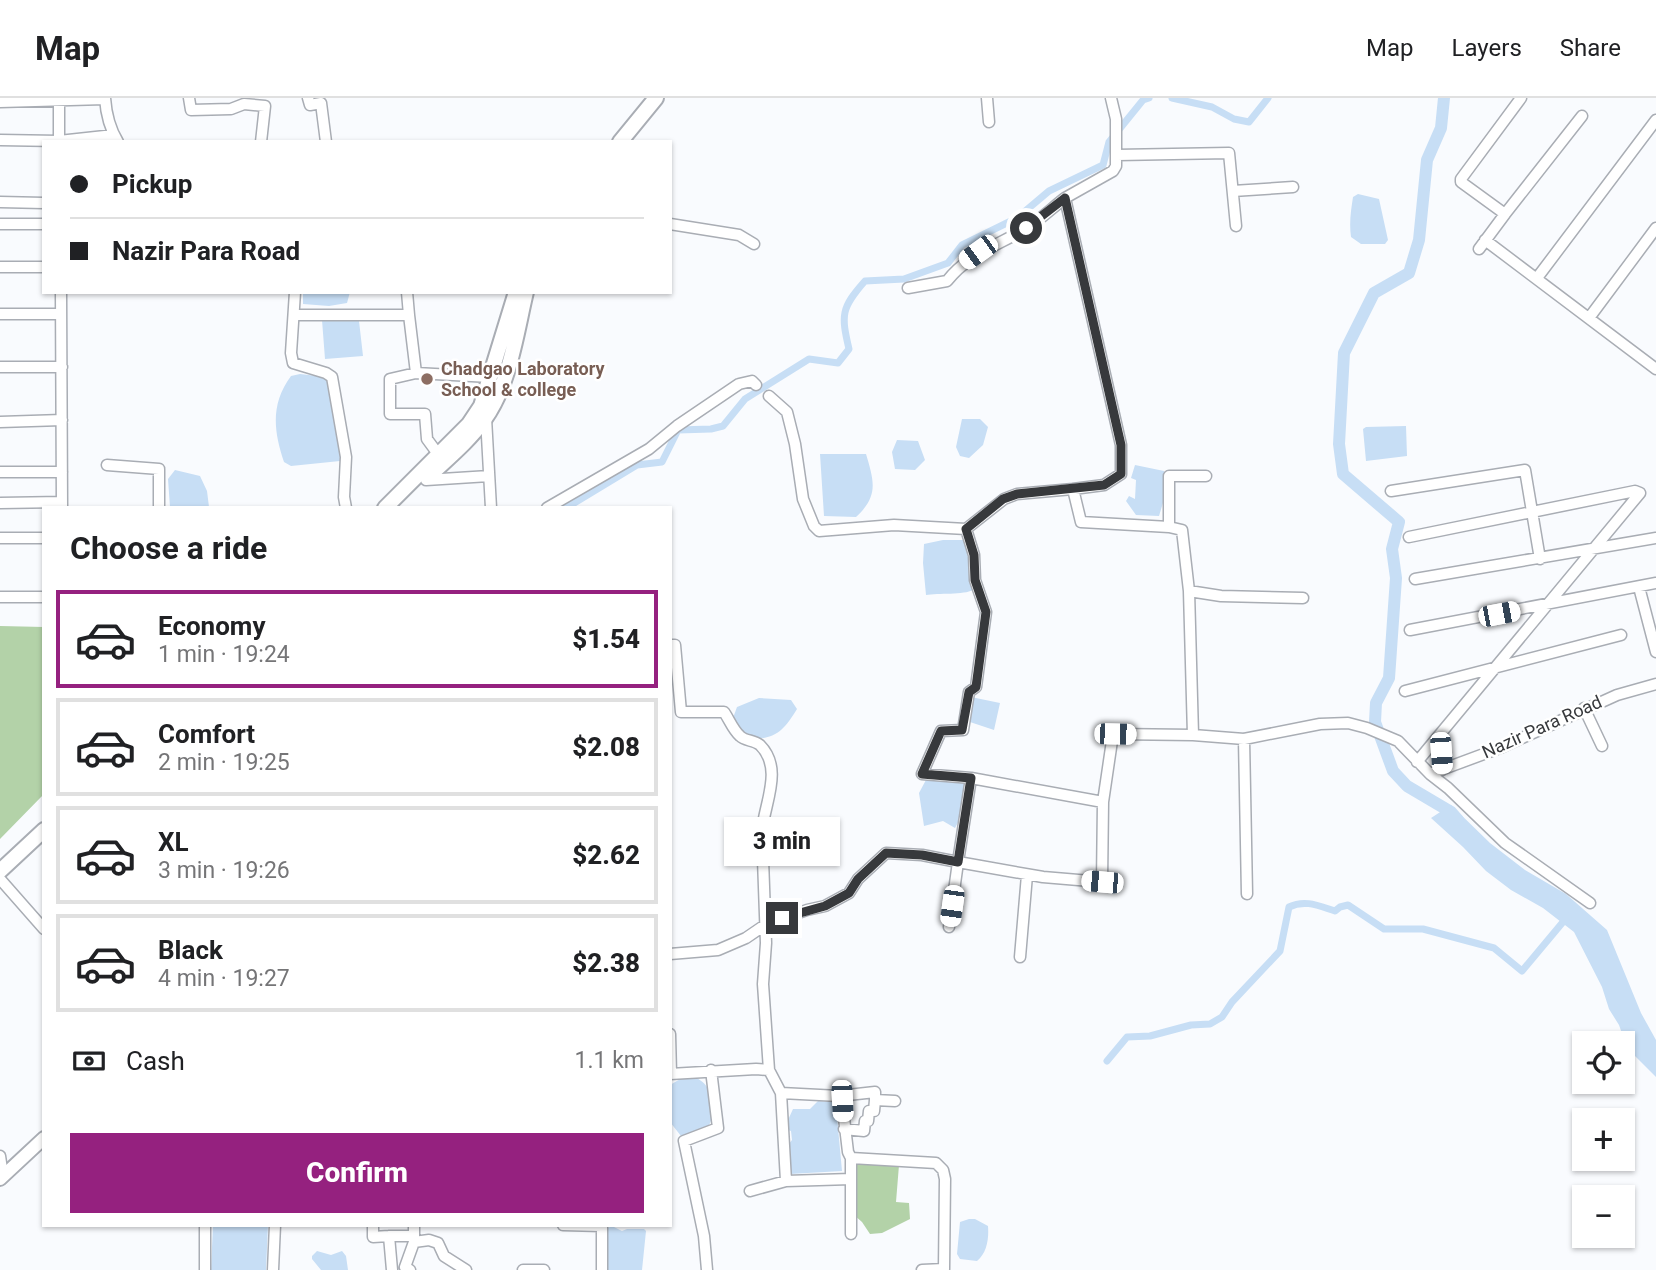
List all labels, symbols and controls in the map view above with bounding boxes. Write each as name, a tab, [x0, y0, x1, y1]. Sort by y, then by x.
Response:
text: Map	[35, 29, 100, 68]
text: Map	[1366, 34, 1414, 62]
text: Layers	[1452, 34, 1522, 62]
text: Share	[1560, 34, 1621, 62]
text: Pickup	[112, 169, 192, 199]
route start	[1010, 212, 1042, 244]
car	[955, 231, 1002, 273]
text: Nazir Para Road	[112, 236, 300, 266]
place label: Chadgao Laboratory School & college	[441, 358, 606, 400]
marker: Chadgao Laboratory School & college	[419, 371, 435, 387]
text: Choose a ride	[70, 529, 267, 567]
car	[1477, 600, 1522, 628]
icon: car	[74, 608, 137, 671]
text: Economy	[158, 611, 265, 641]
text: $1.54	[572, 624, 640, 654]
text: 1 min · 19:24	[158, 641, 290, 668]
street label: Nazir Para Road	[1479, 691, 1605, 762]
icon: car	[74, 716, 137, 779]
text: Comfort	[158, 719, 255, 749]
car	[1094, 723, 1137, 745]
car	[1430, 731, 1453, 775]
text: $2.08	[572, 732, 640, 762]
text: 2 min · 19:25	[158, 749, 290, 776]
callout: 3 min	[724, 816, 840, 866]
icon: car	[74, 824, 137, 887]
text: XL	[158, 827, 189, 857]
text: 3 min	[753, 828, 811, 855]
text: $2.62	[572, 840, 640, 870]
text: 3 min · 19:26	[158, 857, 290, 884]
car	[1081, 870, 1124, 894]
car	[939, 884, 966, 928]
route end	[766, 902, 798, 934]
icon: car	[74, 932, 137, 995]
text: Black	[158, 935, 223, 965]
text: $2.38	[572, 948, 640, 978]
text: 4 min · 19:27	[158, 965, 290, 992]
map controls	[1572, 1031, 1635, 1248]
button: locate	[1572, 1031, 1635, 1094]
icon: cash	[70, 1042, 108, 1080]
text: Cash	[126, 1046, 185, 1076]
text: 1.1 km	[575, 1047, 644, 1074]
car	[831, 1079, 854, 1123]
button: +	[1572, 1108, 1635, 1171]
button: Confirm	[70, 1133, 644, 1213]
button: −	[1572, 1185, 1635, 1248]

